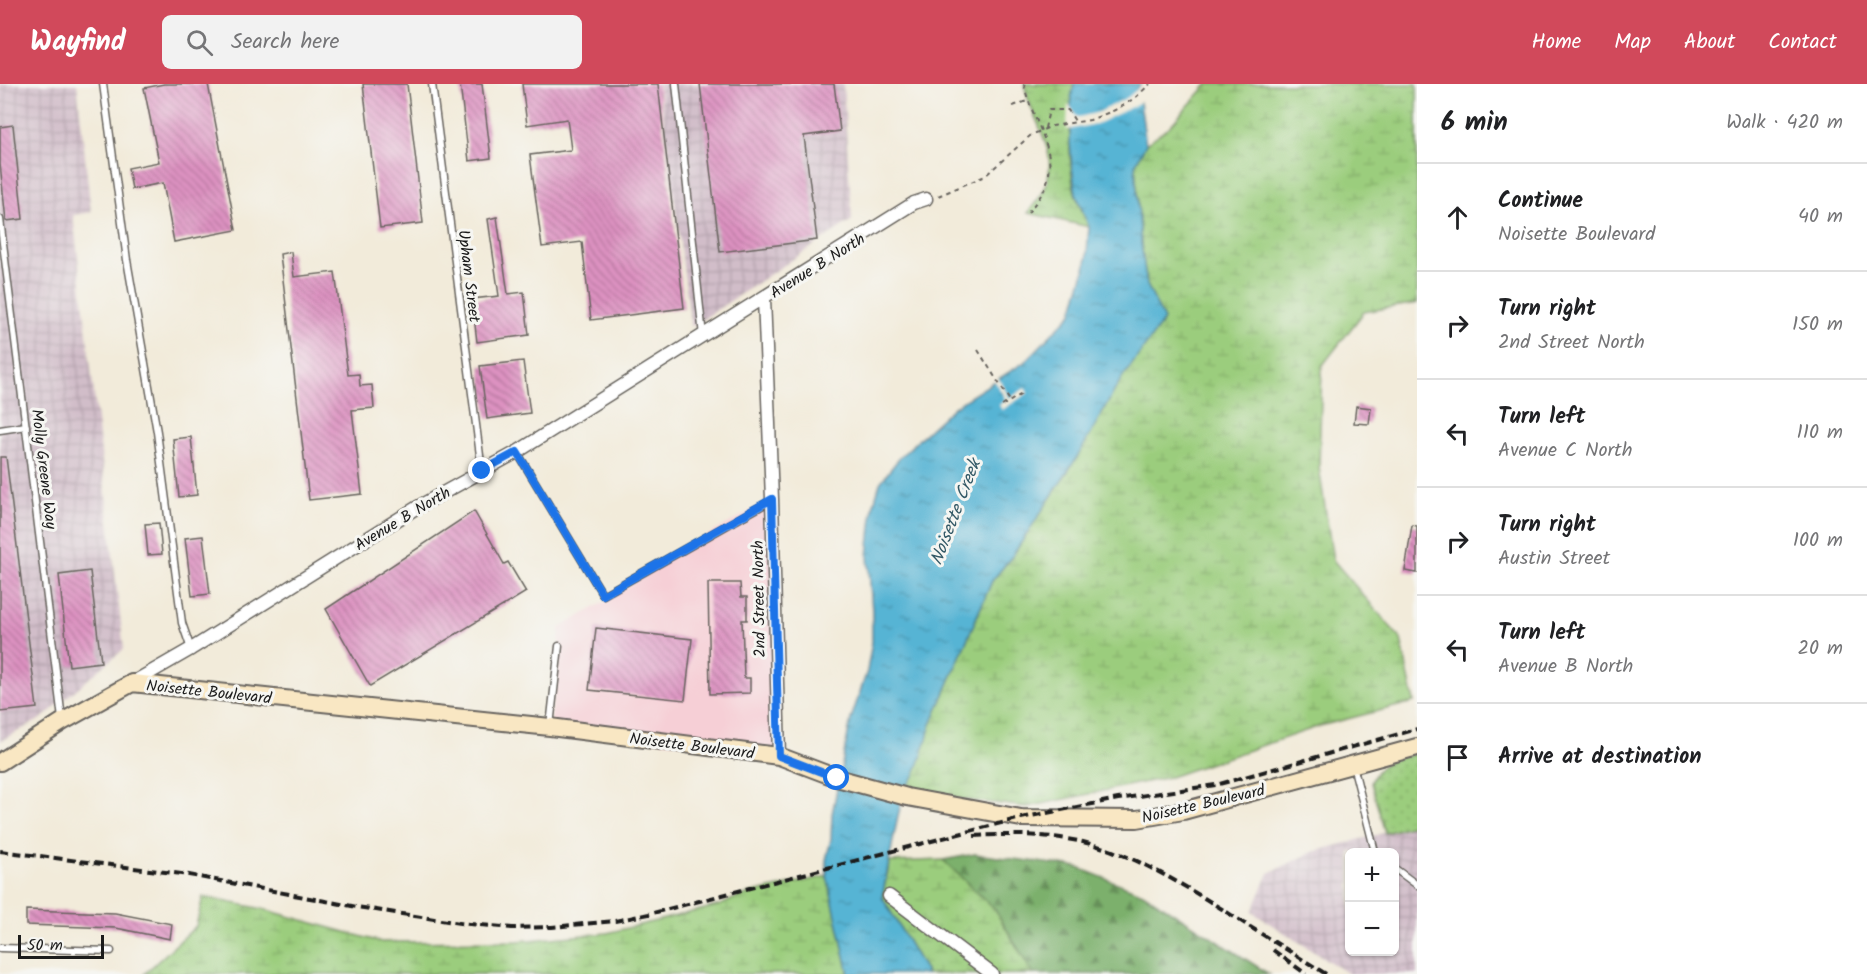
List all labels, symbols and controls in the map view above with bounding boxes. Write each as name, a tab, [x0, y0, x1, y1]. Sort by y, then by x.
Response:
search box	[162, 15, 582, 69]
text: Wayfind	[30, 20, 126, 65]
text: Search here	[231, 25, 339, 60]
icon: search	[183, 26, 216, 59]
text: Home	[1532, 26, 1581, 59]
text: Map	[1614, 26, 1651, 59]
text: About	[1684, 26, 1735, 59]
text: Contact	[1768, 26, 1837, 59]
text: 6 min	[1441, 102, 1508, 144]
text: Walk · 420 m	[1726, 107, 1843, 139]
text: Continue	[1498, 184, 1583, 219]
icon: ahead	[1441, 201, 1474, 234]
text: 40 m	[1798, 201, 1843, 233]
text: Noisette Boulevard	[1498, 219, 1655, 251]
street label: Avenue B North	[765, 227, 870, 306]
street label: Upham Street	[450, 228, 487, 325]
text: Turn right	[1498, 292, 1596, 327]
icon: right	[1441, 309, 1474, 342]
text: 150 m	[1792, 309, 1843, 341]
text: 2nd Street North	[1498, 327, 1645, 359]
text: Turn left	[1498, 400, 1585, 435]
street label: Molly Greene Way	[24, 408, 63, 531]
icon: left	[1441, 417, 1474, 450]
text: 110 m	[1797, 417, 1843, 449]
text: Avenue C North	[1498, 435, 1633, 467]
water label: Noisette Creek	[923, 453, 991, 570]
route end	[468, 457, 494, 483]
street label: Avenue B North	[350, 481, 456, 558]
text: Turn right	[1498, 508, 1596, 543]
icon: right	[1441, 525, 1474, 558]
text: 100 m	[1793, 525, 1843, 557]
street label: 2nd Street North	[746, 540, 773, 658]
text: Austin Street	[1498, 543, 1610, 575]
text: Turn left	[1498, 616, 1585, 651]
icon: left	[1441, 633, 1474, 666]
text: 20 m	[1797, 633, 1843, 665]
text: Avenue B North	[1498, 651, 1633, 683]
street label: Noisette Boulevard	[145, 673, 274, 712]
street label: Noisette Boulevard	[628, 726, 757, 767]
text: Arrive at destination	[1498, 740, 1701, 775]
icon: arrive	[1441, 741, 1474, 774]
route start	[823, 764, 849, 790]
street label: Noisette Boulevard	[1139, 778, 1268, 831]
map controls	[1345, 848, 1399, 956]
button: +	[1345, 848, 1399, 902]
button: −	[1345, 902, 1399, 956]
scale bar	[18, 932, 104, 960]
text: 50 m	[27, 933, 63, 958]

